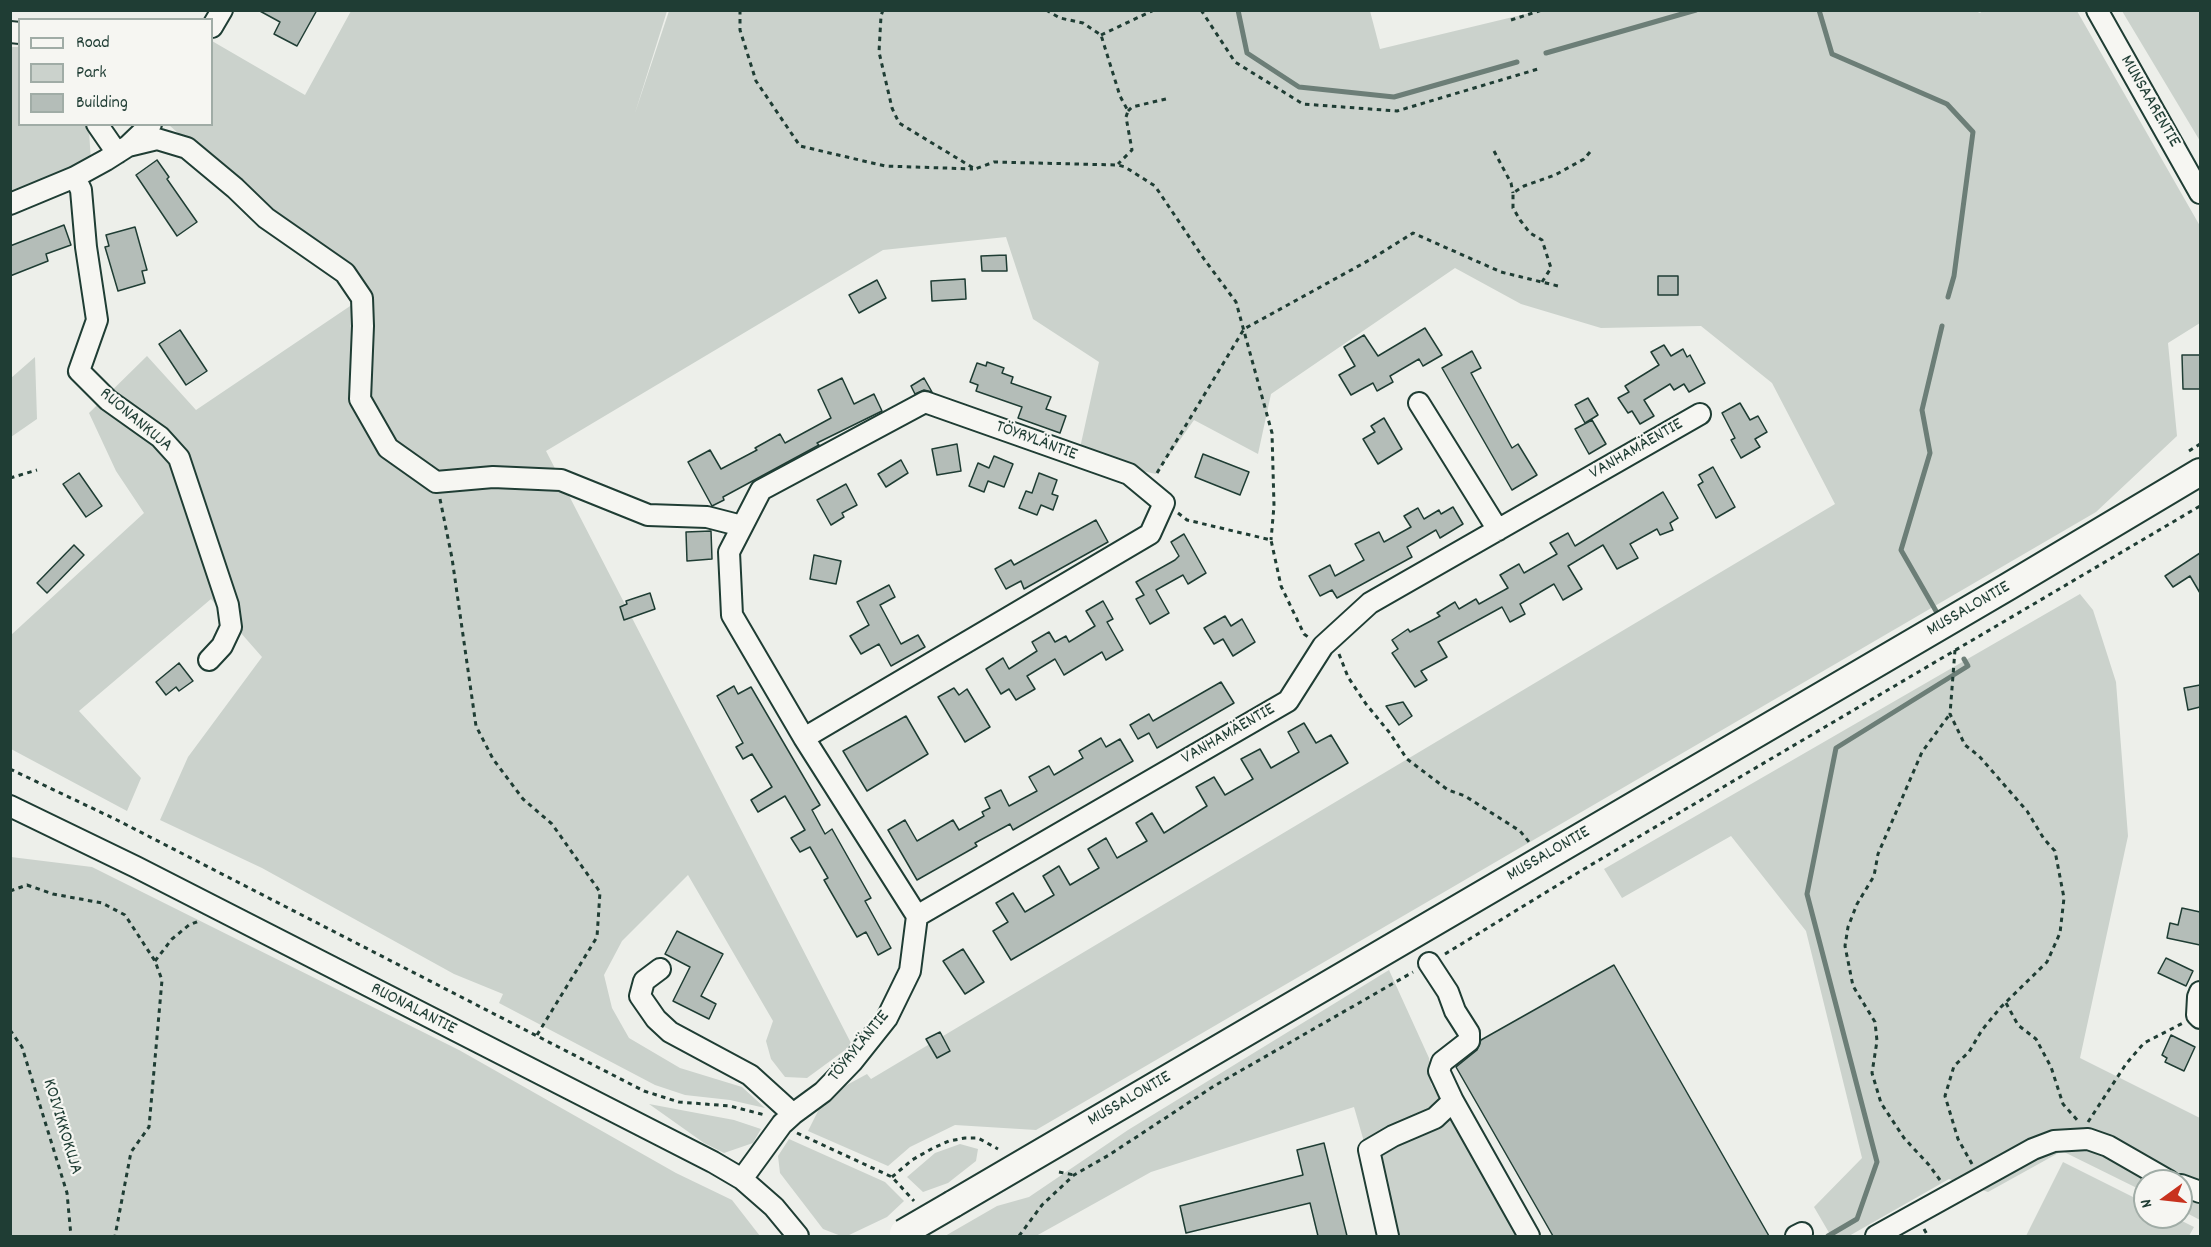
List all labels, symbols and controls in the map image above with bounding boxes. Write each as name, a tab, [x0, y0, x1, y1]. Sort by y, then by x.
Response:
legend	[18, 18, 213, 126]
text: Road	[76, 31, 110, 56]
street label: MUNSAARENTIE	[2114, 52, 2184, 152]
text: Park	[76, 61, 107, 86]
text: Building	[76, 91, 128, 116]
street label: RUONANKUJA	[94, 384, 176, 458]
street label: VANHAMÄENTIE	[1586, 415, 1688, 485]
street label: TÖYRYLÄNTIE	[992, 417, 1080, 467]
street label: MUSSALONTIE	[1924, 578, 2014, 642]
street label: VANHAMÄENTIE	[1178, 700, 1280, 770]
street label: MUSSALONTIE	[1504, 823, 1594, 887]
street label: RUONALANTIE	[366, 979, 460, 1041]
street label: TÖYRYLÄNTIE	[825, 1007, 895, 1087]
street label: MUSSALONTIE	[1085, 1068, 1175, 1132]
street label: KOIVIKKOKUJA	[36, 1077, 86, 1177]
north arrow	[2133, 1169, 2193, 1229]
text: N	[2135, 1196, 2159, 1210]

